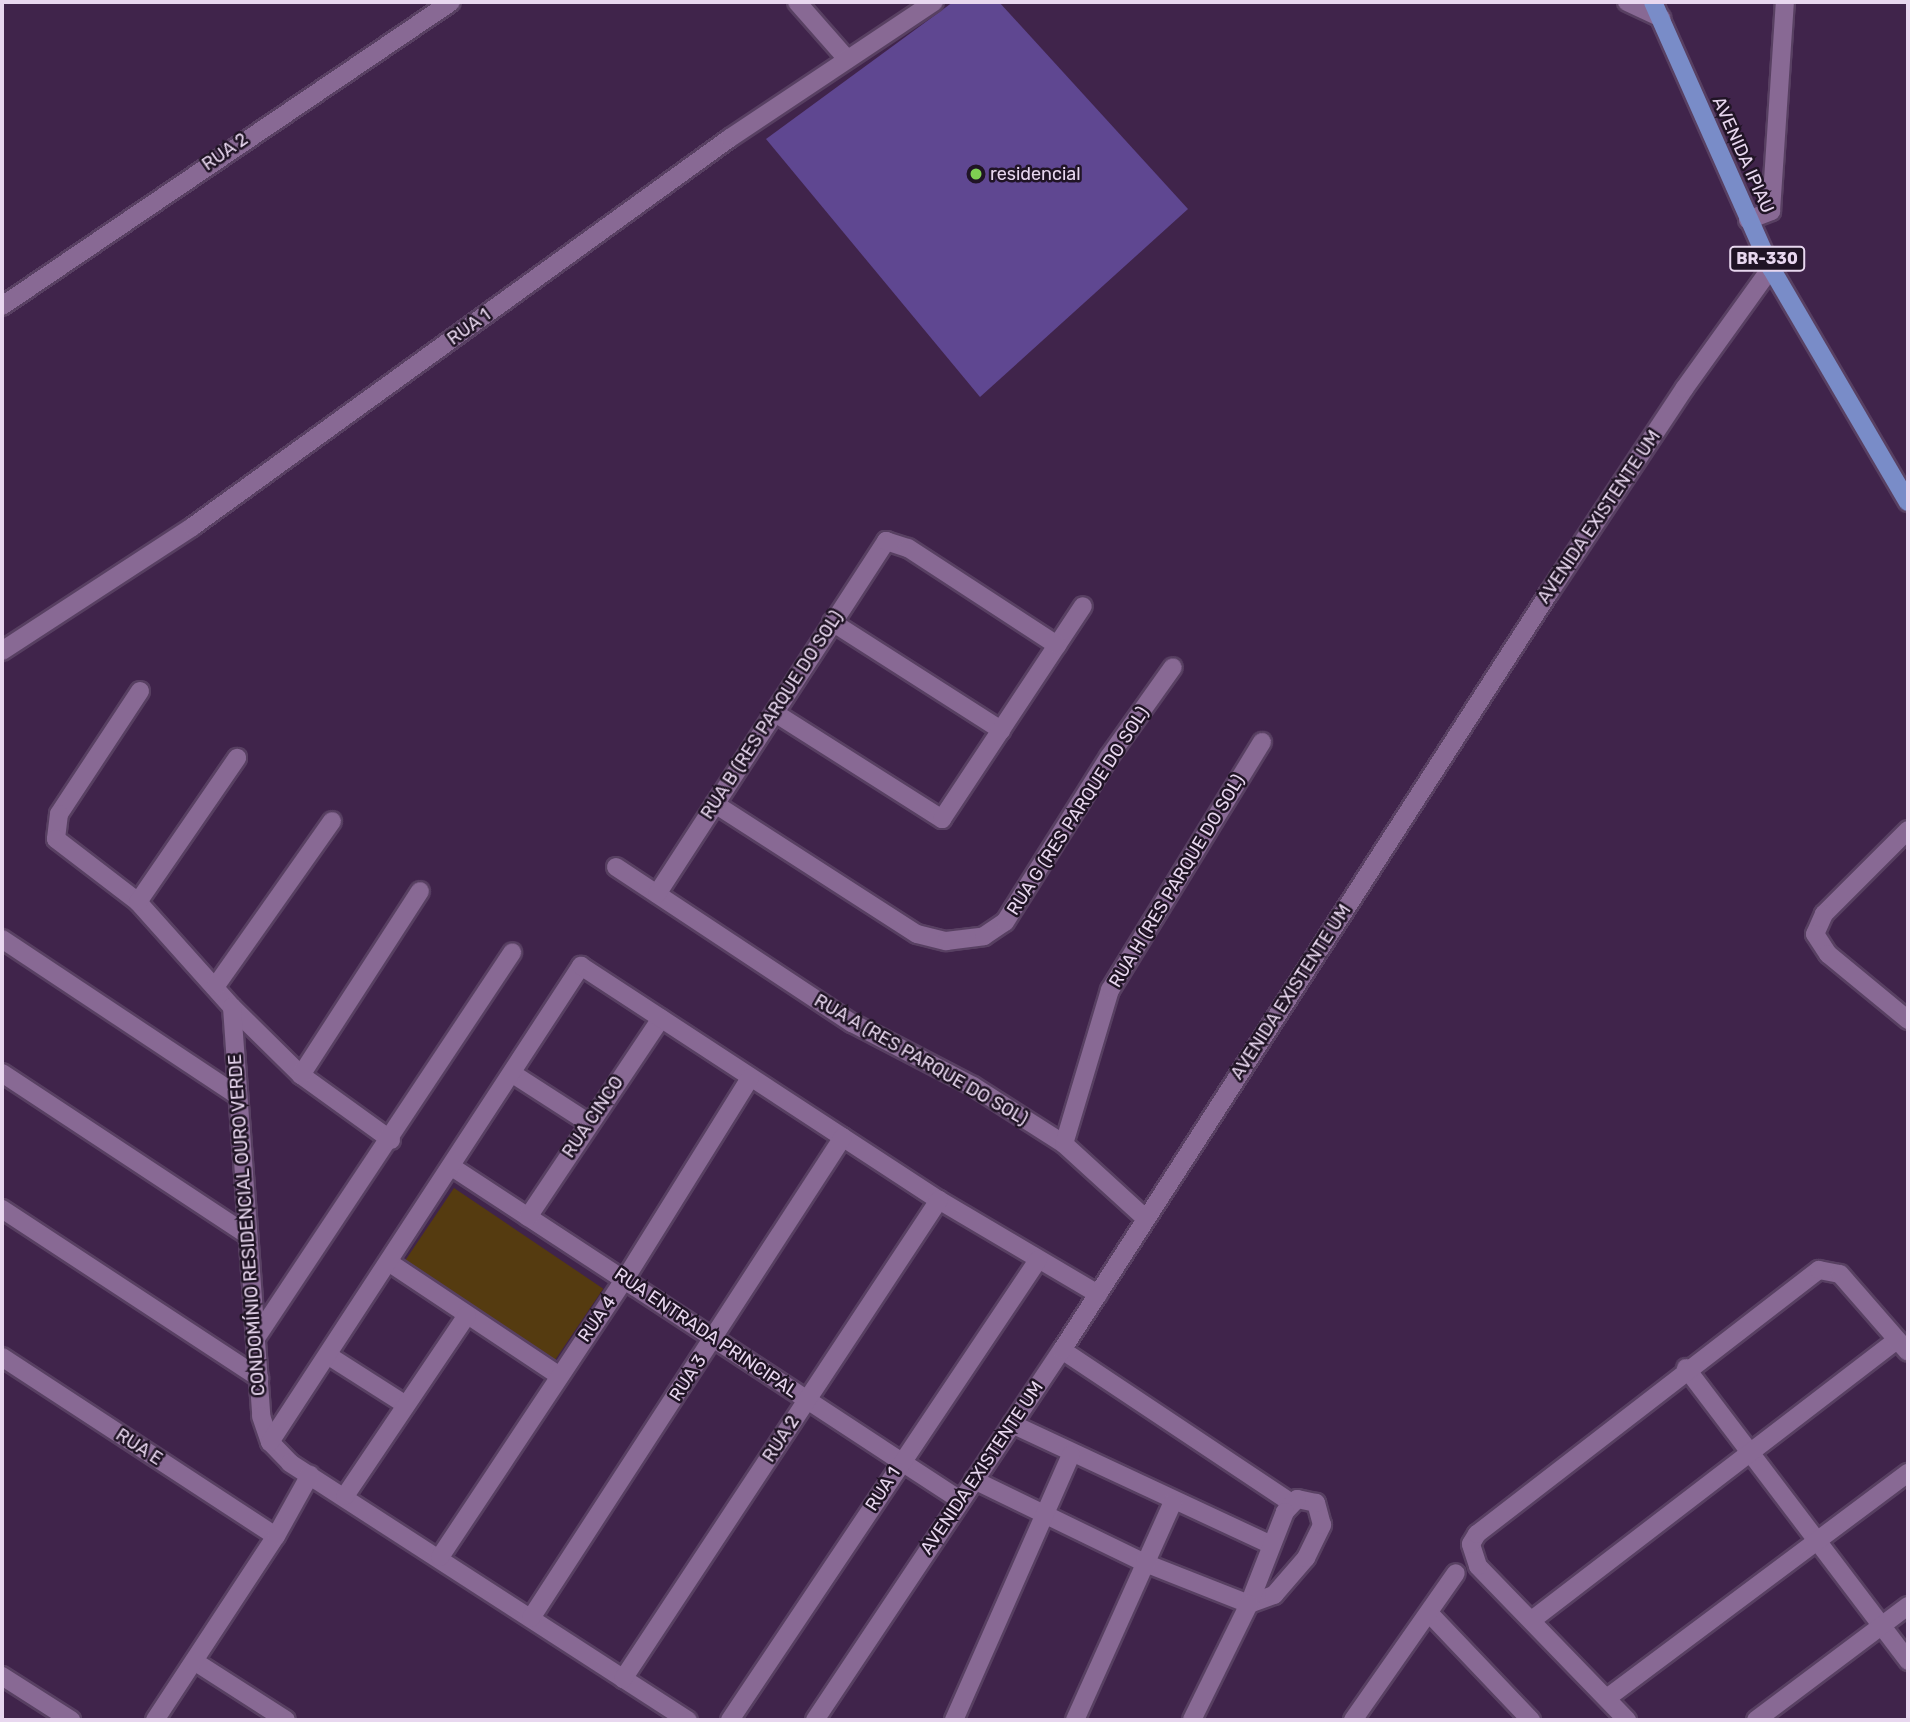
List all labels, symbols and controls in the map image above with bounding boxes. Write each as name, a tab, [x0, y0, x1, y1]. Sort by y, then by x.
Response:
street label: AVENIDA IPIAU	[1708, 93, 1778, 217]
street label: RUA 2	[198, 128, 252, 176]
place label: residencial	[990, 163, 1081, 185]
marker: residencial	[968, 166, 984, 182]
road number: BR-330	[1728, 246, 1806, 272]
street label: RUA 1	[443, 304, 495, 350]
street label: AVENIDA EXISTENTE UM	[1533, 426, 1665, 608]
street label: RUA B (RES PARQUE DO SOL)	[696, 607, 848, 823]
street label: RUA G (RES PARQUE DO SOL)	[1002, 702, 1154, 920]
street label: RUA H (RES PARQUE DO SOL)	[1105, 770, 1249, 992]
street label: AVENIDA EXISTENTE UM	[1226, 900, 1356, 1084]
street label: RUA A (RES PARQUE DO SOL)	[810, 990, 1032, 1130]
street label: CONDOMÍNIO RESIDENCIAL OURO VERDE	[224, 1053, 270, 1397]
street label: RUA CINCO	[558, 1072, 628, 1162]
street label: RUA ENTRADA PRINCIPAL	[610, 1263, 802, 1403]
street label: RUA 4	[573, 1292, 621, 1346]
street label: RUA 3	[665, 1351, 711, 1405]
street label: AVENIDA EXISTENTE UM	[916, 1377, 1048, 1559]
street label: RUA 2	[758, 1412, 804, 1466]
street label: RUA E	[112, 1424, 166, 1470]
street label: RUA 1	[861, 1463, 905, 1515]

